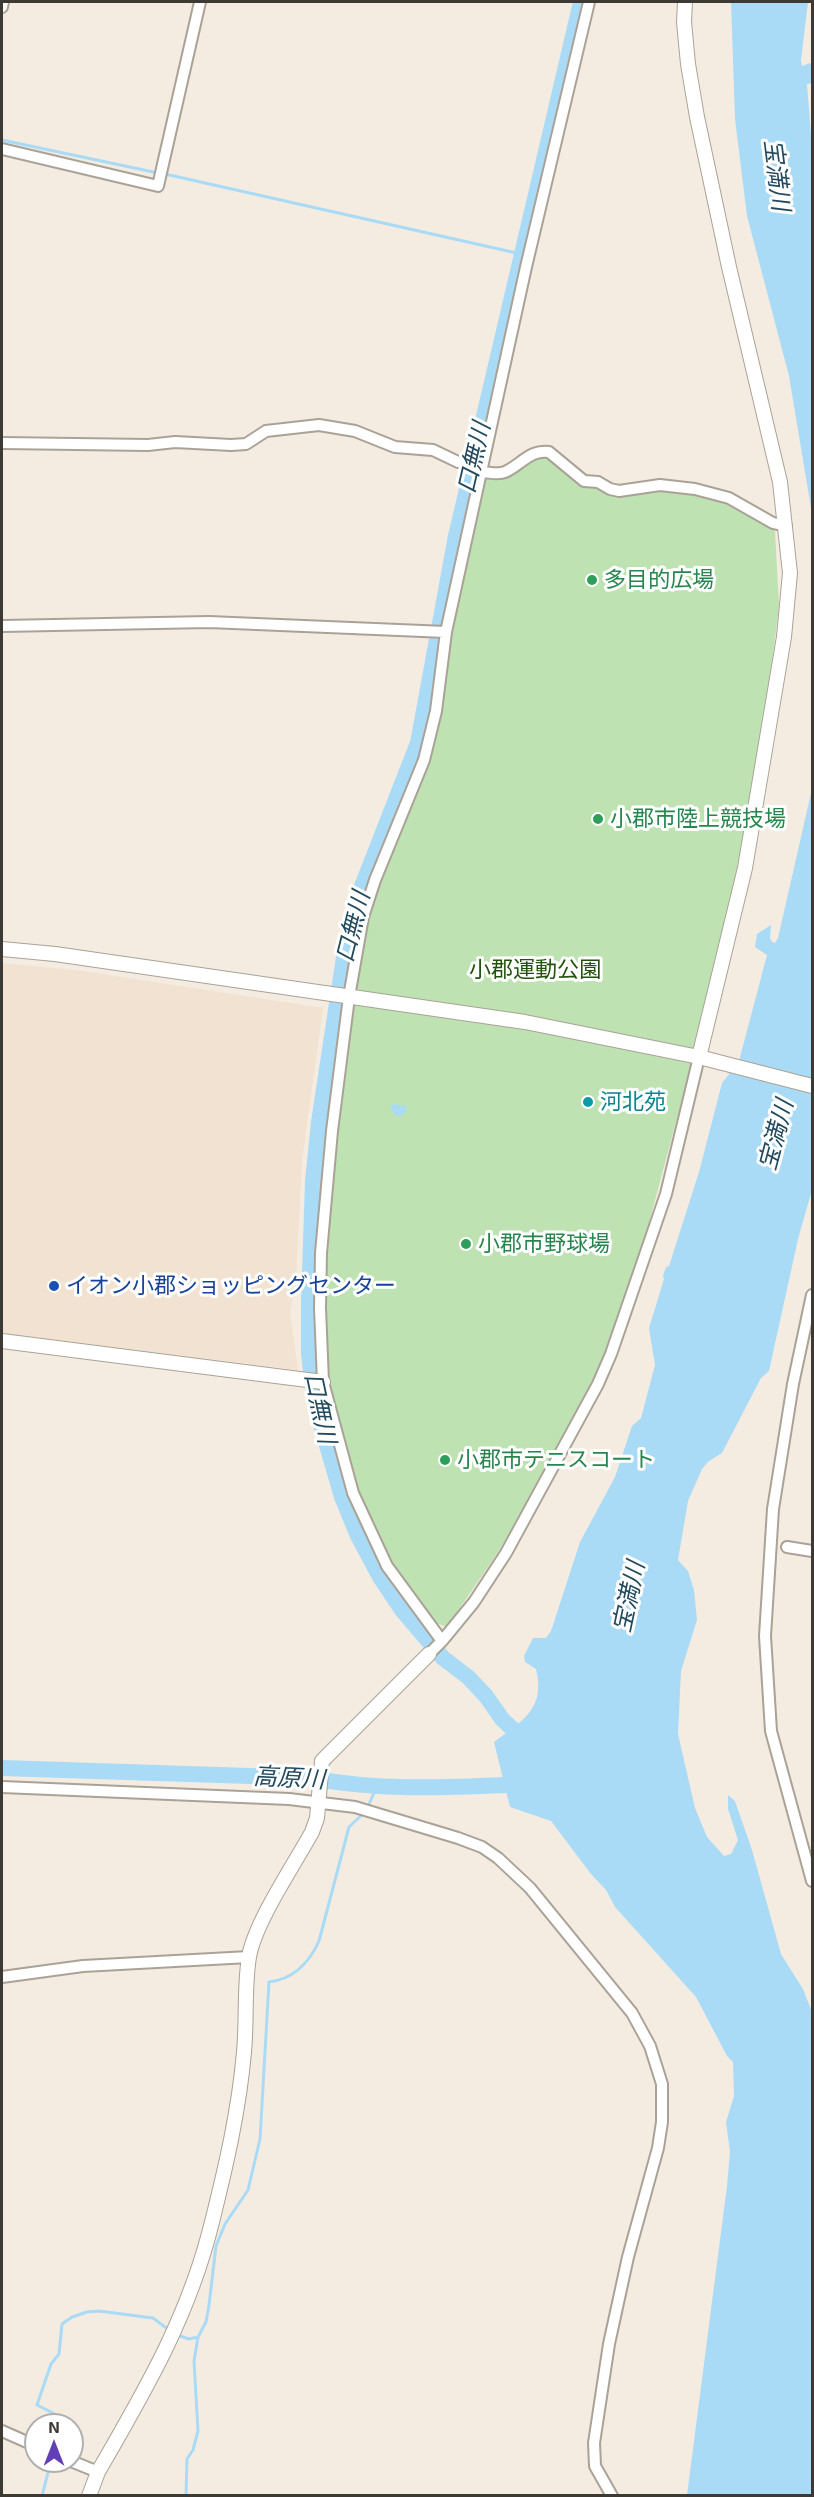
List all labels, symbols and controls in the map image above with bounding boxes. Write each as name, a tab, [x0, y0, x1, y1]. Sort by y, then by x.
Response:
water label: 宝満川	[758, 138, 796, 212]
water label: 口無川	[452, 420, 496, 496]
place label: 多目的広場	[604, 567, 714, 593]
marker: 多目的広場	[585, 573, 599, 587]
place label: 小郡市陸上競技場	[610, 806, 786, 832]
marker: 小郡市陸上競技場	[591, 812, 605, 826]
water label: 口無川	[330, 889, 376, 965]
park label: 小郡運動公園	[469, 957, 601, 983]
place label: 河北苑	[600, 1089, 666, 1115]
marker: 河北苑	[581, 1095, 595, 1109]
water label: 宝満川	[753, 1096, 799, 1174]
place label: 小郡市野球場	[478, 1231, 610, 1257]
marker: 小郡市野球場	[459, 1237, 473, 1251]
place label: イオン小郡ショッピングセンター	[66, 1273, 396, 1299]
marker: イオン小郡ショッピングセンター	[47, 1279, 61, 1293]
water label: 口無川	[298, 1370, 342, 1446]
place label: 小郡市テニスコート	[457, 1447, 655, 1473]
marker: 小郡市テニスコート	[438, 1453, 452, 1467]
water label: 宝満川	[607, 1559, 651, 1635]
water label: 高原川	[252, 1762, 326, 1794]
north arrow	[24, 2413, 84, 2473]
text: N	[48, 2417, 60, 2436]

